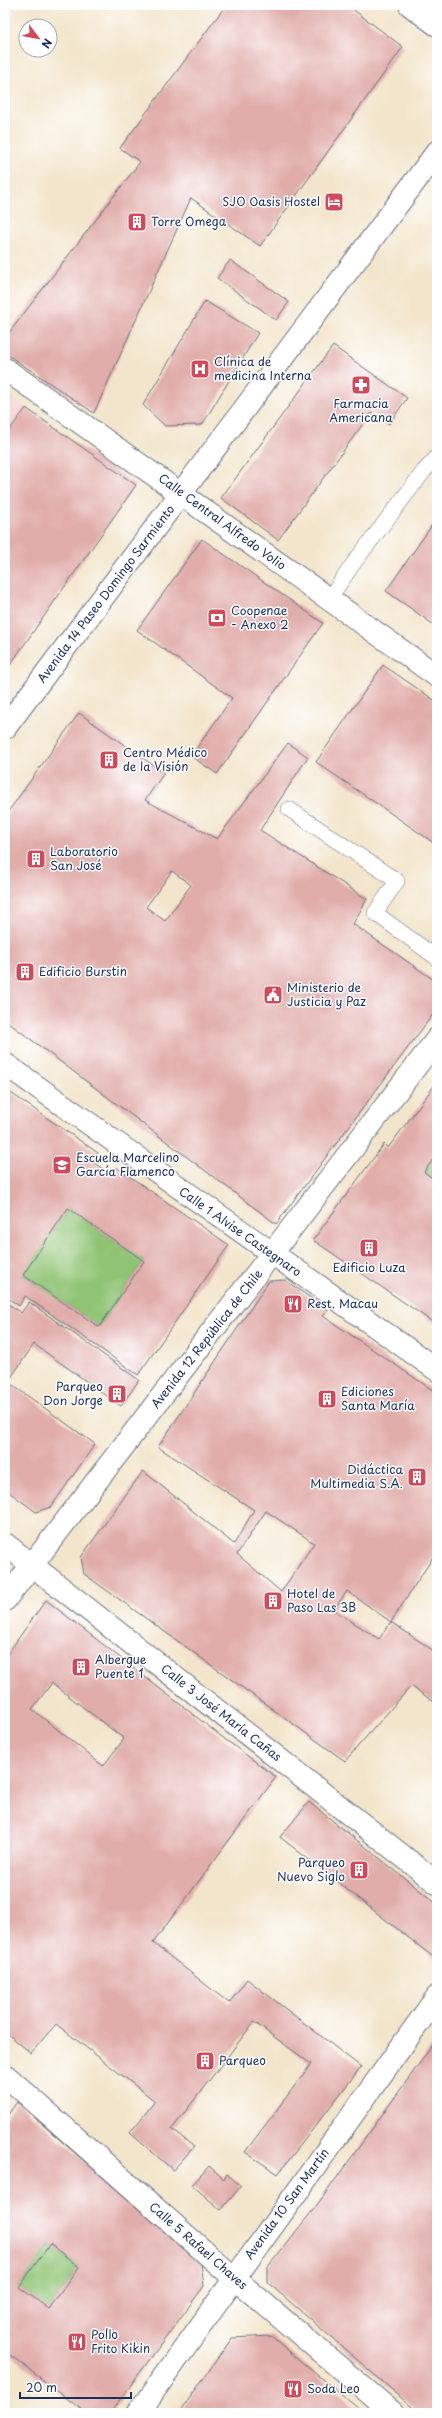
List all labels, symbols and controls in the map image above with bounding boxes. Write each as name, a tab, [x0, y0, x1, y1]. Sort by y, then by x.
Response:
north arrow	[18, 18, 58, 58]
text: N	[37, 35, 56, 52]
hotel icon: SJO Oasis Hostel	[323, 191, 345, 213]
place label: SJO Oasis Hostel	[222, 192, 320, 210]
building icon: Torre Omega	[126, 211, 148, 233]
place label: Torre Omega	[151, 212, 227, 230]
place label: Clínica de medicina Interna	[214, 352, 312, 384]
hospital icon: Clínica de medicina Interna	[189, 358, 211, 380]
pharmacy icon: Farmacia Americana	[350, 374, 372, 396]
place label: Farmacia Americana	[329, 394, 393, 426]
street label: Calle Central Alfredo Volio	[155, 469, 290, 574]
street label: Avenida 14 Paseo Domingo Sarmiento	[32, 500, 178, 686]
place label: Coopenae - Anexo 2	[231, 601, 289, 633]
bank icon: Coopenae - Anexo 2	[206, 607, 228, 629]
place label: Centro Médico de la Visión	[123, 743, 207, 775]
building icon: Centro Médico de la Visión	[98, 749, 120, 771]
place label: Laboratorio San José	[50, 842, 118, 874]
building icon: Laboratorio San José	[25, 848, 47, 870]
building icon: Edificio Burstin	[14, 961, 36, 983]
place label: Edificio Burstin	[39, 962, 127, 980]
place label: Ministerio de Justicia y Paz	[287, 978, 366, 1010]
public building icon: Ministerio de Justicia y Paz	[262, 984, 284, 1006]
place label: Escuela Marcelino García Flamenco	[76, 1148, 180, 1180]
school or university icon: Escuela Marcelino García Flamenco	[51, 1154, 73, 1176]
street label: Calle 1 Alvise Castegnaro	[176, 1182, 306, 1281]
building icon: Edificio Luza	[358, 1237, 380, 1259]
place label: Edificio Luza	[333, 1258, 406, 1276]
street label: Avenida 12 República de Chile	[146, 1265, 266, 1412]
restaurant icon: Rest. Macau	[282, 1293, 304, 1315]
place label: Rest. Macau	[307, 1294, 378, 1312]
place label: Parqueo Don Jorge	[43, 1377, 103, 1409]
place label: Ediciones Santa María	[341, 1382, 415, 1414]
building icon: Parqueo Don Jorge	[106, 1383, 128, 1405]
building icon: Ediciones Santa María	[316, 1388, 338, 1410]
place label: Didáctica Multimedia S.A.	[310, 1460, 403, 1492]
building icon: Didáctica Multimedia S.A.	[406, 1466, 428, 1488]
place label: Hotel de Paso Las 3B	[287, 1584, 356, 1616]
building icon: Hotel de Paso Las 3B	[262, 1590, 284, 1612]
place label: Albergue Puente 1	[95, 1650, 147, 1682]
building icon: Albergue Puente 1	[70, 1656, 92, 1678]
street label: Calle 3 José María Cañas	[157, 1659, 286, 1765]
place label: Parqueo Nuevo Siglo	[277, 1853, 345, 1885]
building icon: Parqueo Nuevo Siglo	[348, 1859, 370, 1881]
building icon: Parqueo	[194, 2050, 216, 2072]
place label: Parqueo	[219, 2051, 266, 2069]
street label: Avenida 10 San Martín	[240, 2144, 333, 2263]
street label: Calle 5 Rafael Chaves	[146, 2197, 252, 2293]
place label: Pollo Frito Kikin	[91, 2325, 150, 2357]
restaurant icon: Pollo Frito Kikin	[66, 2331, 88, 2353]
scale bar	[20, 2374, 131, 2400]
text: 20 m	[26, 2378, 57, 2396]
restaurant icon: Soda Leo	[282, 2378, 304, 2400]
place label: Soda Leo	[307, 2379, 360, 2397]

